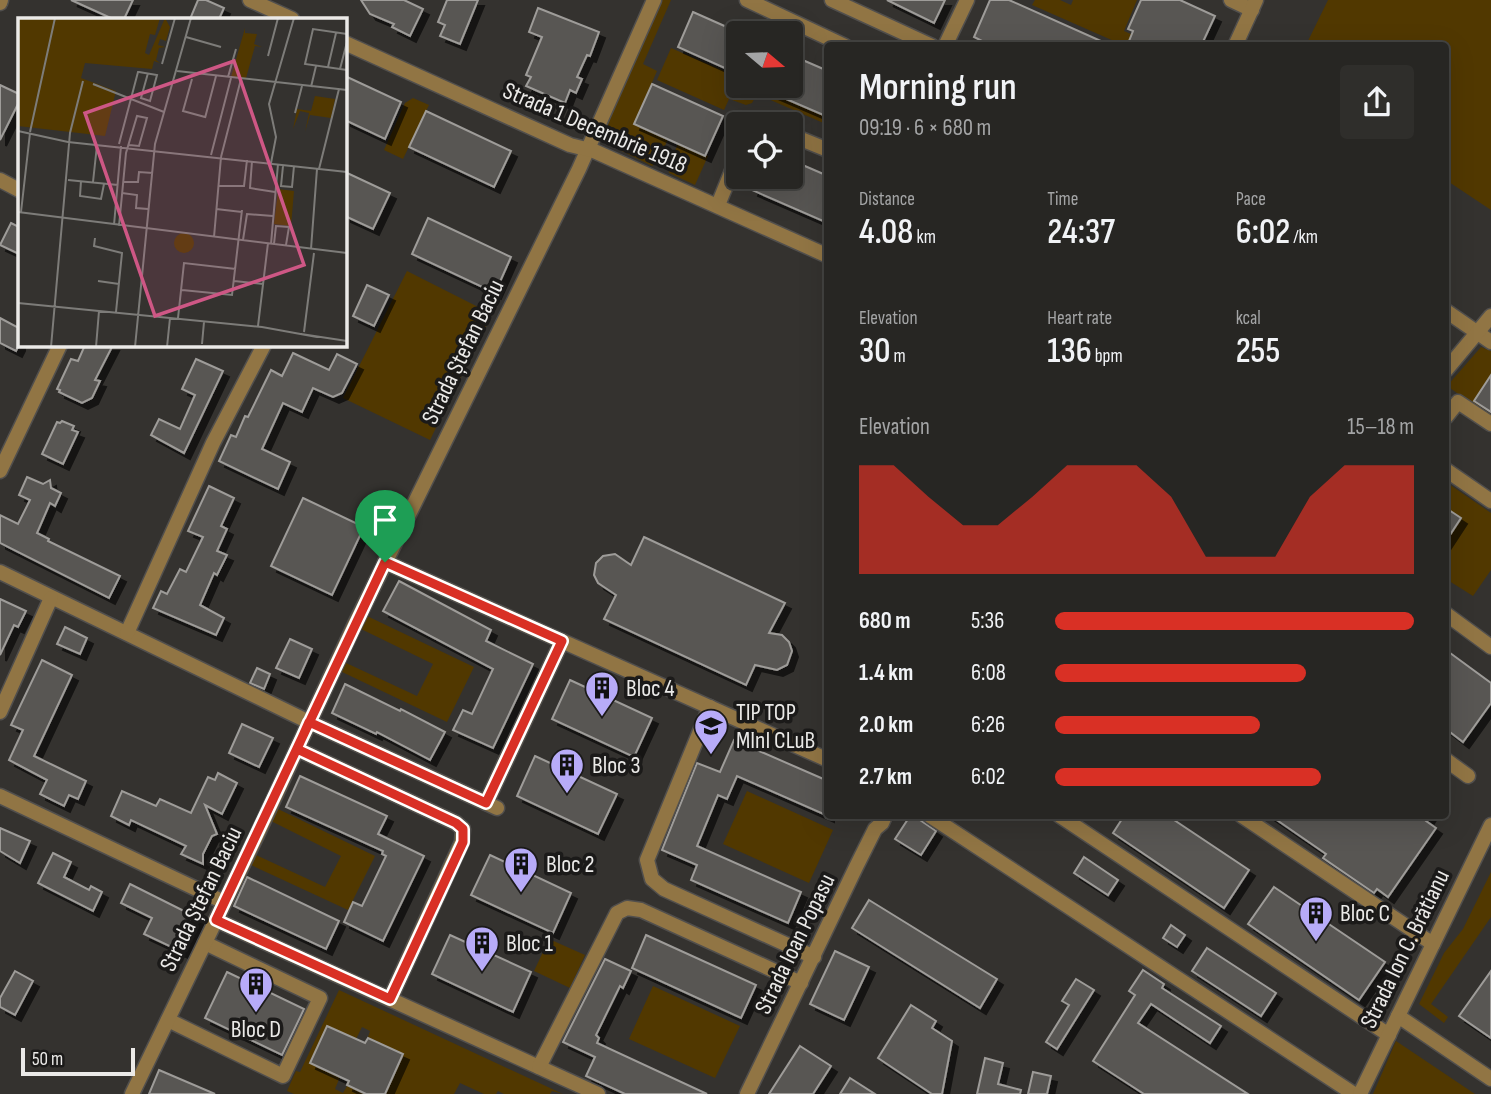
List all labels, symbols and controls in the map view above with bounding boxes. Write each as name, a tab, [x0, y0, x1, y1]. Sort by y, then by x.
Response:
inset map	[18, 18, 346, 346]
north arrow	[726, 21, 803, 98]
map controls	[726, 21, 803, 189]
text: Morning run	[859, 65, 1017, 110]
button: share	[1340, 65, 1414, 139]
street label: Strada 1 Decembrie 1918	[498, 76, 692, 180]
button: locate	[726, 112, 803, 189]
text: 09:19 · 6 × 680 m	[859, 114, 991, 142]
text: Distance	[859, 188, 915, 211]
text: Time	[1047, 188, 1078, 211]
text: Pace	[1236, 188, 1266, 211]
text: 4.08	[859, 211, 913, 254]
text: 24:37	[1047, 211, 1115, 254]
text: 6:02	[1236, 211, 1290, 254]
text: km	[913, 226, 936, 249]
text: /km	[1290, 226, 1318, 249]
street label: Strada Ștefan Baciu	[415, 275, 511, 429]
text: Elevation	[859, 307, 918, 330]
text: Heart rate	[1047, 307, 1112, 330]
text: kcal	[1236, 307, 1261, 330]
text: 30	[859, 330, 890, 373]
text: 136	[1047, 330, 1092, 373]
text: 255	[1236, 330, 1280, 373]
text: m	[890, 345, 906, 368]
text: bpm	[1092, 345, 1123, 368]
text: Elevation	[859, 413, 930, 441]
text: 15–18 m	[1347, 413, 1414, 441]
pin	[355, 490, 415, 562]
icon: arrive	[366, 501, 404, 539]
text: 680 m	[859, 607, 910, 635]
text: 5:36	[971, 607, 1004, 635]
text: 1.4 km	[859, 659, 913, 687]
text: 6:08	[971, 659, 1006, 687]
building icon: Bloc 4	[583, 669, 621, 718]
place label: Bloc 4	[626, 674, 675, 703]
place label: TIP TOP MInI CLuB	[736, 698, 815, 755]
school or university icon: TIP TOP MInI CLuB	[692, 707, 730, 756]
text: 2.0 km	[859, 711, 913, 739]
text: 6:26	[971, 711, 1005, 739]
building icon: Bloc 3	[548, 746, 586, 795]
place label: Bloc 3	[592, 751, 641, 780]
text: 2.7 km	[859, 763, 912, 791]
text: 6:02	[971, 763, 1005, 791]
street label: Strada Ștefan Baciu	[153, 822, 249, 976]
building icon: Bloc 2	[502, 845, 540, 894]
place label: Bloc 2	[546, 850, 594, 879]
street label: Strada Ion C. Brătianu	[1354, 865, 1456, 1033]
street label: Strada Ioan Popasu	[749, 869, 841, 1019]
building icon: Bloc C	[1297, 894, 1335, 943]
place label: Bloc C	[1340, 899, 1390, 928]
building icon: Bloc 1	[463, 924, 501, 973]
place label: Bloc 1	[506, 929, 554, 958]
building icon: Bloc D	[237, 965, 275, 1014]
place label: Bloc D	[231, 1015, 281, 1044]
scale bar	[21, 1045, 135, 1077]
text: 50 m	[32, 1048, 63, 1071]

